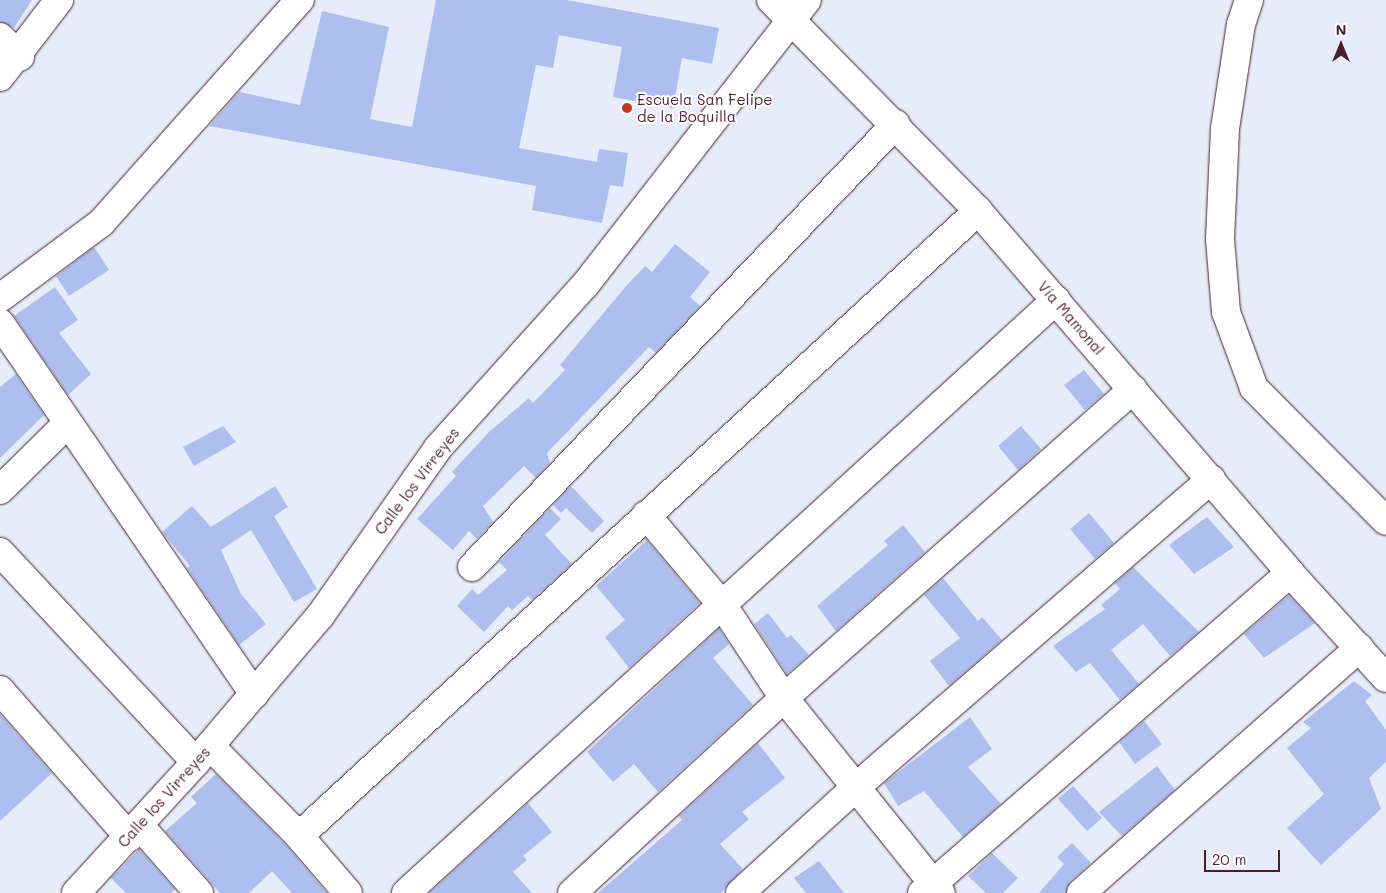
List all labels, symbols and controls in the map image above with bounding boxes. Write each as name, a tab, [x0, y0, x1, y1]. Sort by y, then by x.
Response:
north arrow	[1316, 20, 1366, 70]
text: N	[1336, 20, 1346, 39]
place label: Escuela San Felipe de la Boquilla	[637, 90, 773, 125]
marker: Escuela San Felipe de la Boquilla	[621, 102, 633, 114]
street label: Vía Mamonal	[1034, 277, 1108, 359]
street label: Calle los Virreyes	[371, 424, 463, 538]
street label: Calle los Virreyes	[114, 743, 214, 851]
scale bar	[1206, 840, 1282, 872]
text: 20 m	[1212, 849, 1246, 869]

